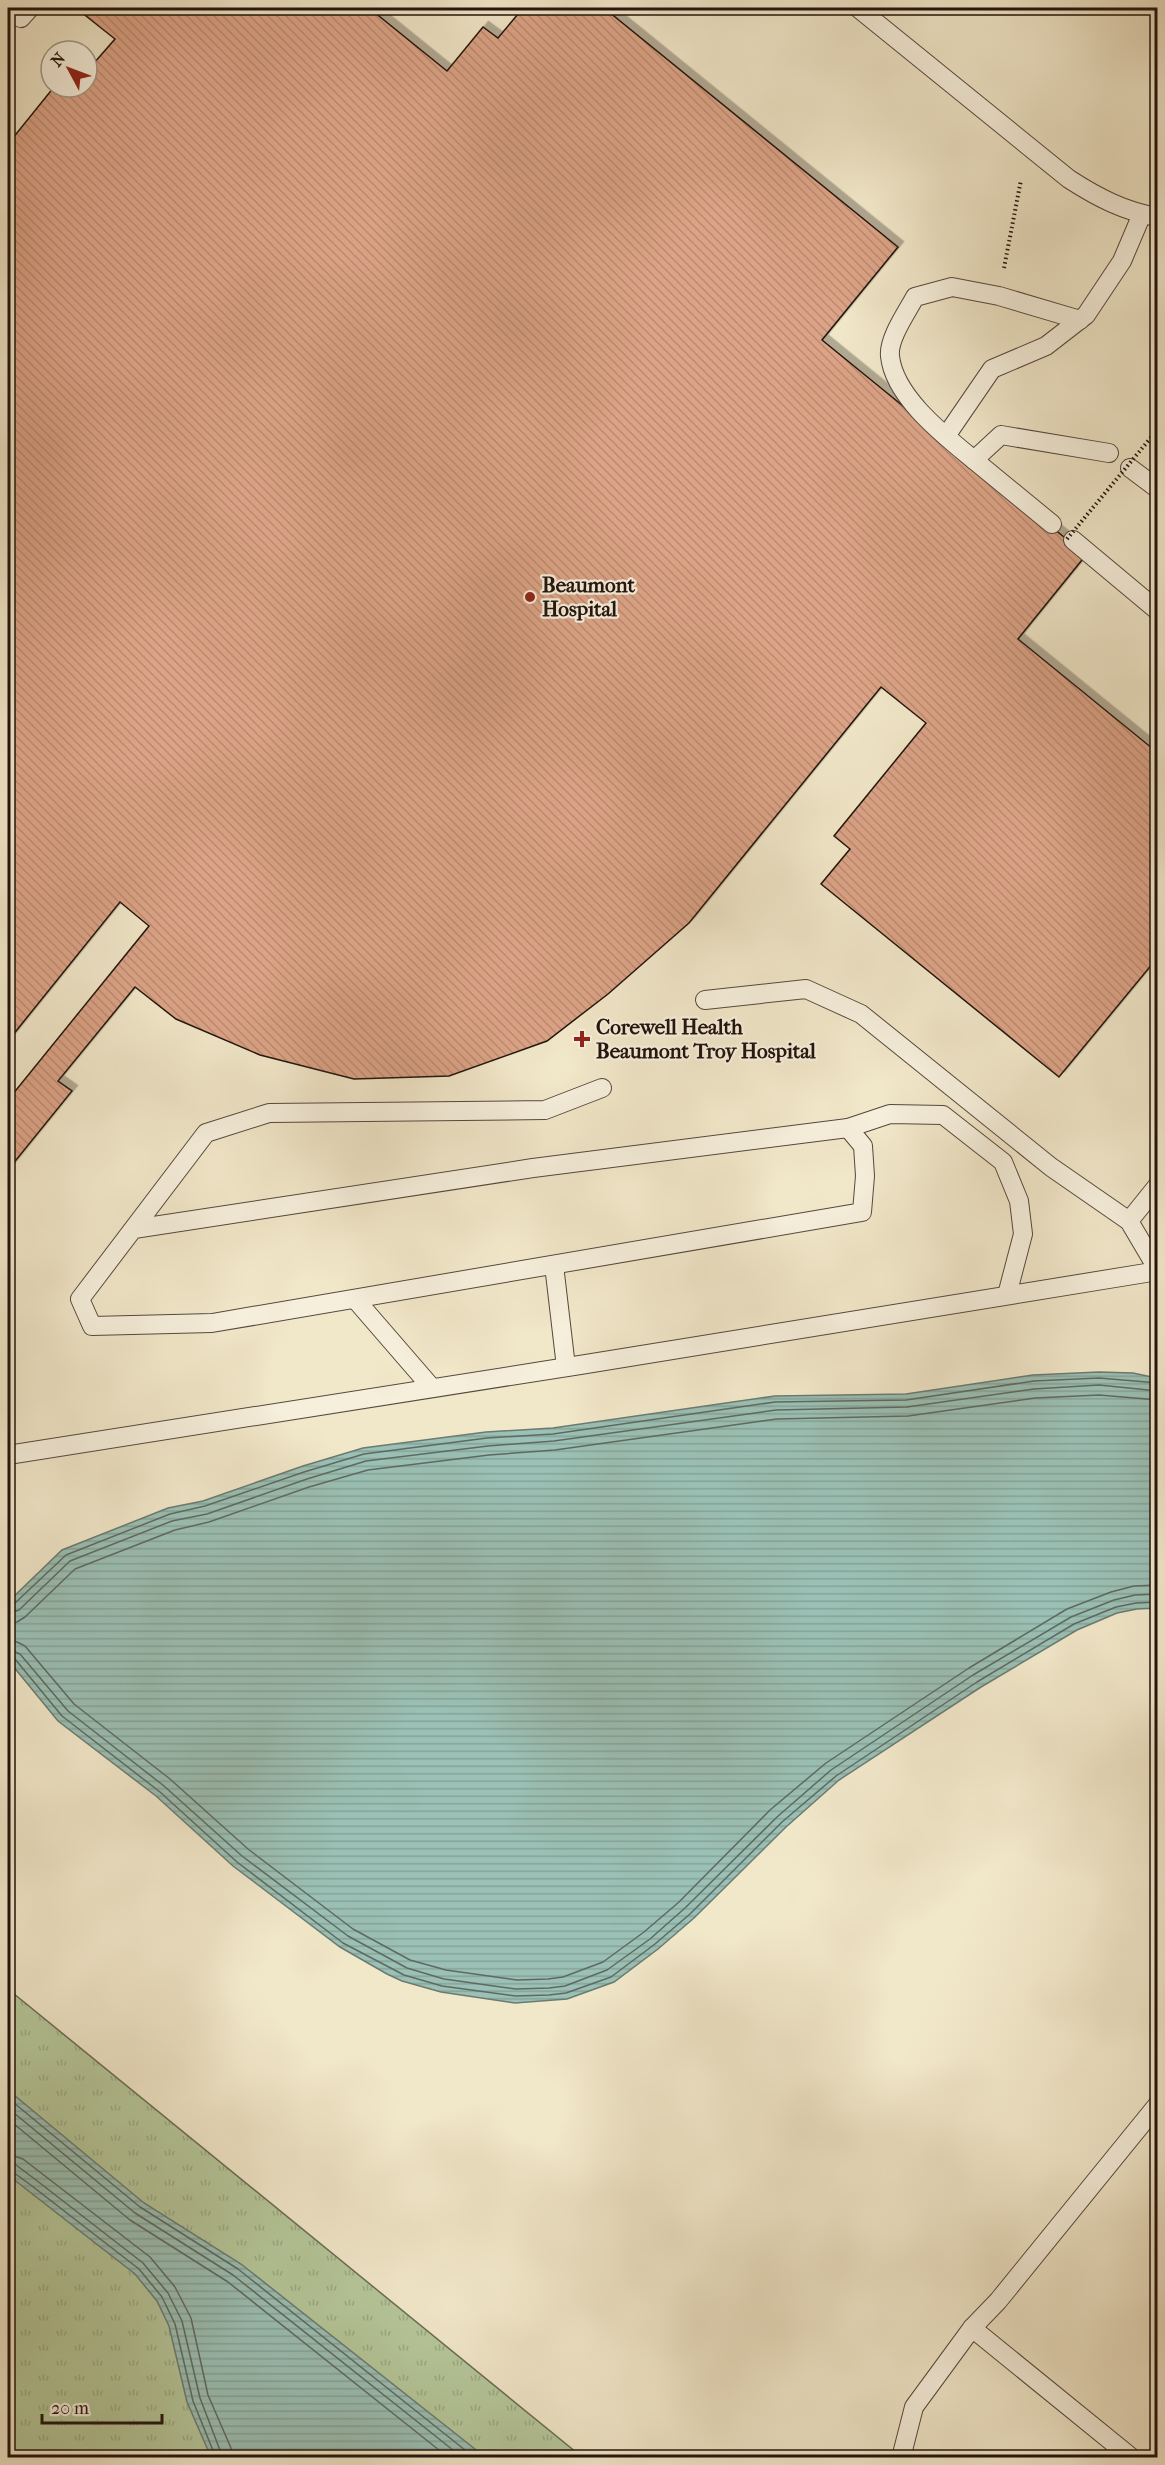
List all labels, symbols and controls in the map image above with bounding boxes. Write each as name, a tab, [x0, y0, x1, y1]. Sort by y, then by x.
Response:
north arrow	[39, 39, 99, 99]
text: N	[47, 48, 70, 70]
place label: Beaumont Hospital	[542, 573, 635, 621]
marker: Beaumont Hospital	[523, 590, 537, 604]
place label: Corewell Health Beaumont Troy Hospital	[596, 1015, 816, 1063]
marker: Corewell Health Beaumont Troy Hospital	[573, 1030, 591, 1048]
scale bar	[42, 2387, 162, 2425]
text: 20 m	[51, 2398, 89, 2419]

